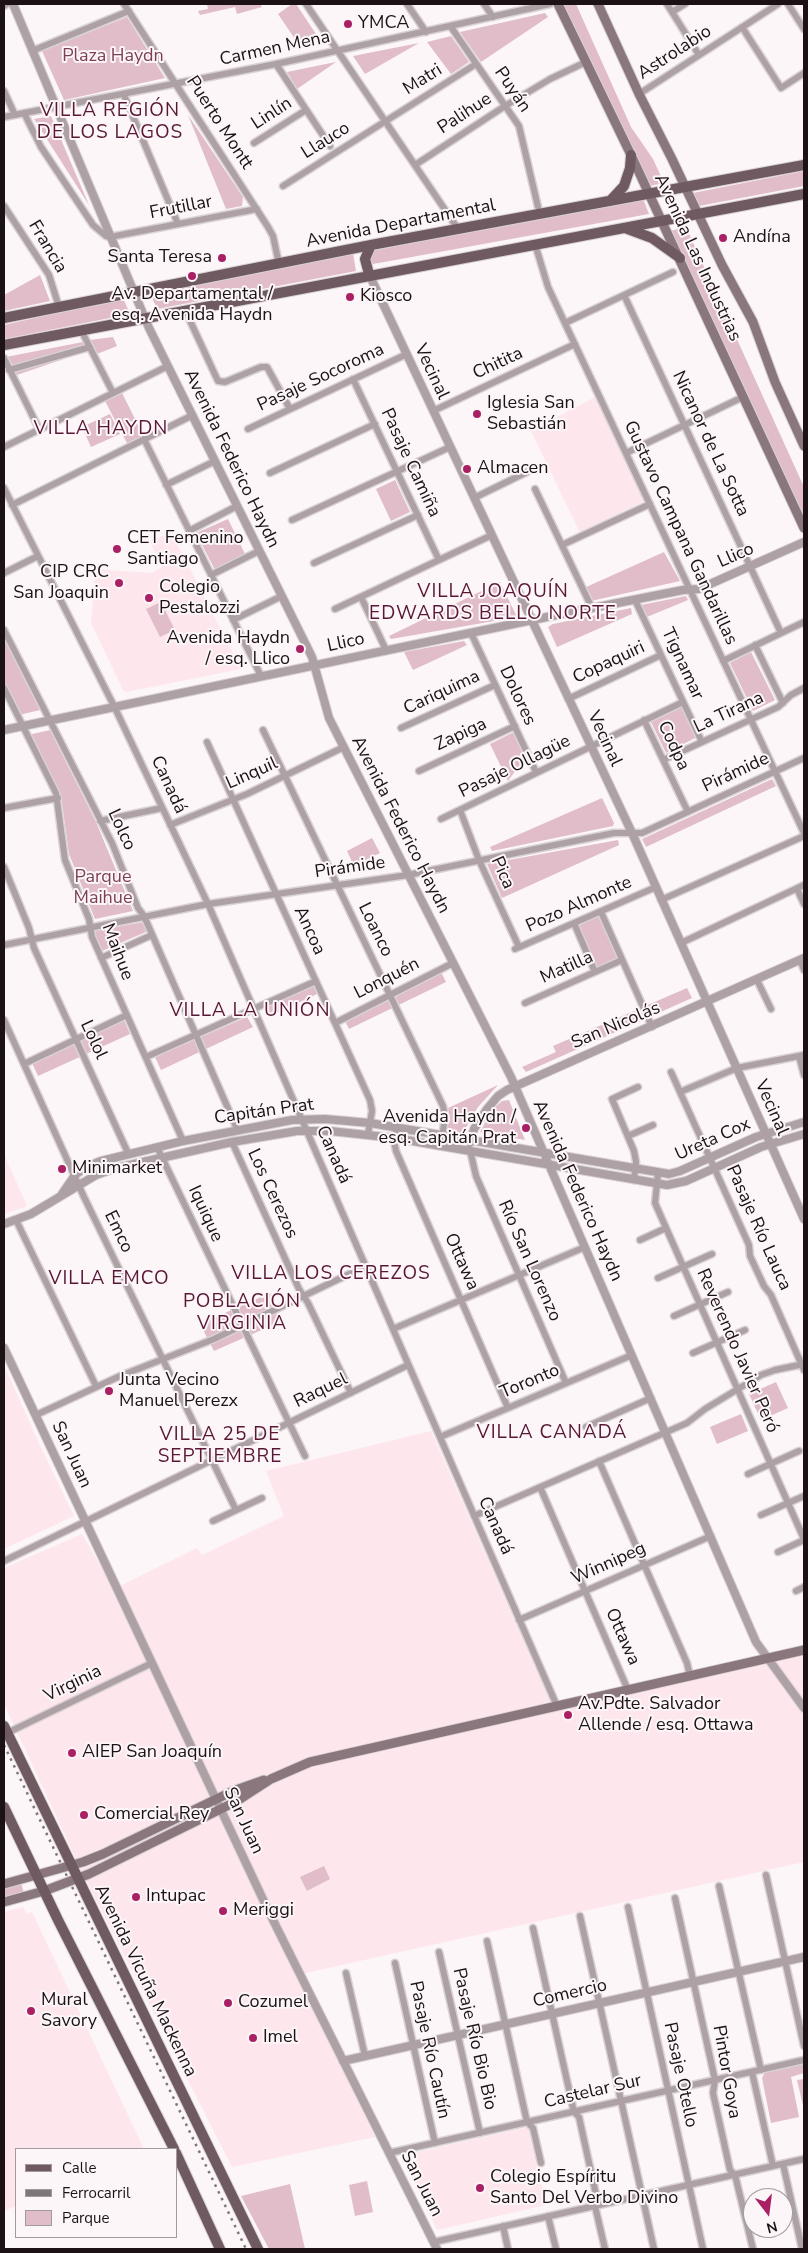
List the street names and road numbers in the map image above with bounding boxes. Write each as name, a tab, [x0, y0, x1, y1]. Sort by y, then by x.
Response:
street label: Astrolabio	[634, 21, 716, 85]
street label: Carmen Mena	[218, 27, 332, 71]
street label: Matri	[400, 60, 446, 100]
street label: Puyán	[489, 63, 535, 117]
street label: Puerto Montt	[181, 72, 257, 174]
street label: Palihue	[434, 89, 496, 139]
street label: Linlín	[248, 93, 296, 135]
street label: Llauco	[298, 118, 354, 164]
street label: Avenida Las Industrias	[649, 171, 745, 345]
street label: Frutillar	[148, 191, 214, 225]
street label: Avenida Departamental	[304, 195, 498, 253]
street label: Francia	[23, 217, 71, 277]
street label: Pasaje Socoroma	[254, 339, 388, 417]
street label: Vecinal	[409, 341, 453, 403]
street label: Chitita	[469, 343, 527, 385]
street label: Avenida Federico Haydn	[178, 366, 284, 552]
street label: Nicanor de La Sotta	[667, 368, 753, 520]
street label: Pasaje Camiña	[375, 405, 445, 521]
street label: Gustavo Campana Gandarillas	[618, 418, 742, 648]
street label: Llico	[715, 539, 757, 573]
street label: Tignamar	[656, 625, 708, 703]
street label: Llico	[325, 629, 367, 657]
street label: Copaquiri	[570, 637, 648, 689]
street label: Dolores	[494, 663, 540, 729]
street label: Cariquima	[400, 666, 484, 720]
street label: La Tirana	[691, 687, 767, 739]
street label: Vecinal	[582, 708, 626, 770]
street label: Zapiga	[432, 714, 490, 756]
street label: Codpa	[652, 718, 694, 774]
street label: Pasaje Ollagüe	[456, 731, 574, 803]
street label: Avenida Federico Haydn	[346, 733, 454, 917]
street label: Pirámide	[699, 748, 773, 798]
street label: Canadá	[145, 753, 191, 817]
street label: Linquil	[223, 753, 281, 795]
street label: Lolco	[102, 806, 140, 854]
street label: Pirámide	[313, 852, 387, 884]
street label: Pica	[485, 853, 519, 893]
street label: Pozo Almonte	[523, 872, 635, 938]
street label: Loanco	[353, 899, 397, 961]
street label: Ancoa	[288, 903, 330, 959]
street label: Maihue	[96, 921, 138, 983]
street label: Matilla	[537, 947, 597, 989]
street label: Lonquén	[351, 953, 423, 1005]
street label: San Nicolás	[568, 998, 664, 1054]
street label: Lolol	[75, 1017, 111, 1063]
street label: Vecinal	[749, 1077, 793, 1139]
street label: Capitán Prat	[213, 1094, 315, 1130]
street label: Avenida Federico Haydn	[527, 1097, 627, 1285]
street label: Ureta Cox	[672, 1114, 754, 1166]
street label: Canadá	[311, 1123, 355, 1187]
street label: Los Cerezos	[242, 1146, 302, 1242]
street label: Pasaje Río Lauca	[721, 1162, 795, 1294]
street label: Iquique	[183, 1182, 227, 1246]
street label: Río San Lorenzo	[493, 1197, 565, 1325]
street label: Emco	[99, 1207, 137, 1257]
street label: Ottawa	[439, 1230, 483, 1294]
street label: Reverendo Javier Peró	[691, 1266, 783, 1436]
street label: Toronto	[497, 1360, 563, 1404]
street label: Raquel	[291, 1369, 351, 1413]
street label: San Juan	[46, 1418, 96, 1492]
street label: Canadá	[473, 1494, 517, 1558]
street label: Winnipeg	[568, 1538, 650, 1590]
street label: Ottawa	[600, 1605, 644, 1669]
street label: Virginia	[41, 1661, 105, 1707]
street label: San Juan	[218, 1784, 268, 1858]
street label: Avenida Vicuña Mackenna	[89, 1881, 201, 2081]
street label: Pasaje Río Bio Bio	[447, 1966, 501, 2112]
street label: Comercio	[531, 1975, 609, 2013]
street label: Pasaje Río Cautín	[404, 1979, 454, 2121]
street label: Pasaje Otello	[658, 2020, 702, 2130]
street label: Pintor Goya	[707, 2024, 745, 2120]
street label: Castelar Sur	[542, 2070, 644, 2114]
street label: San Juan	[395, 2147, 447, 2221]

